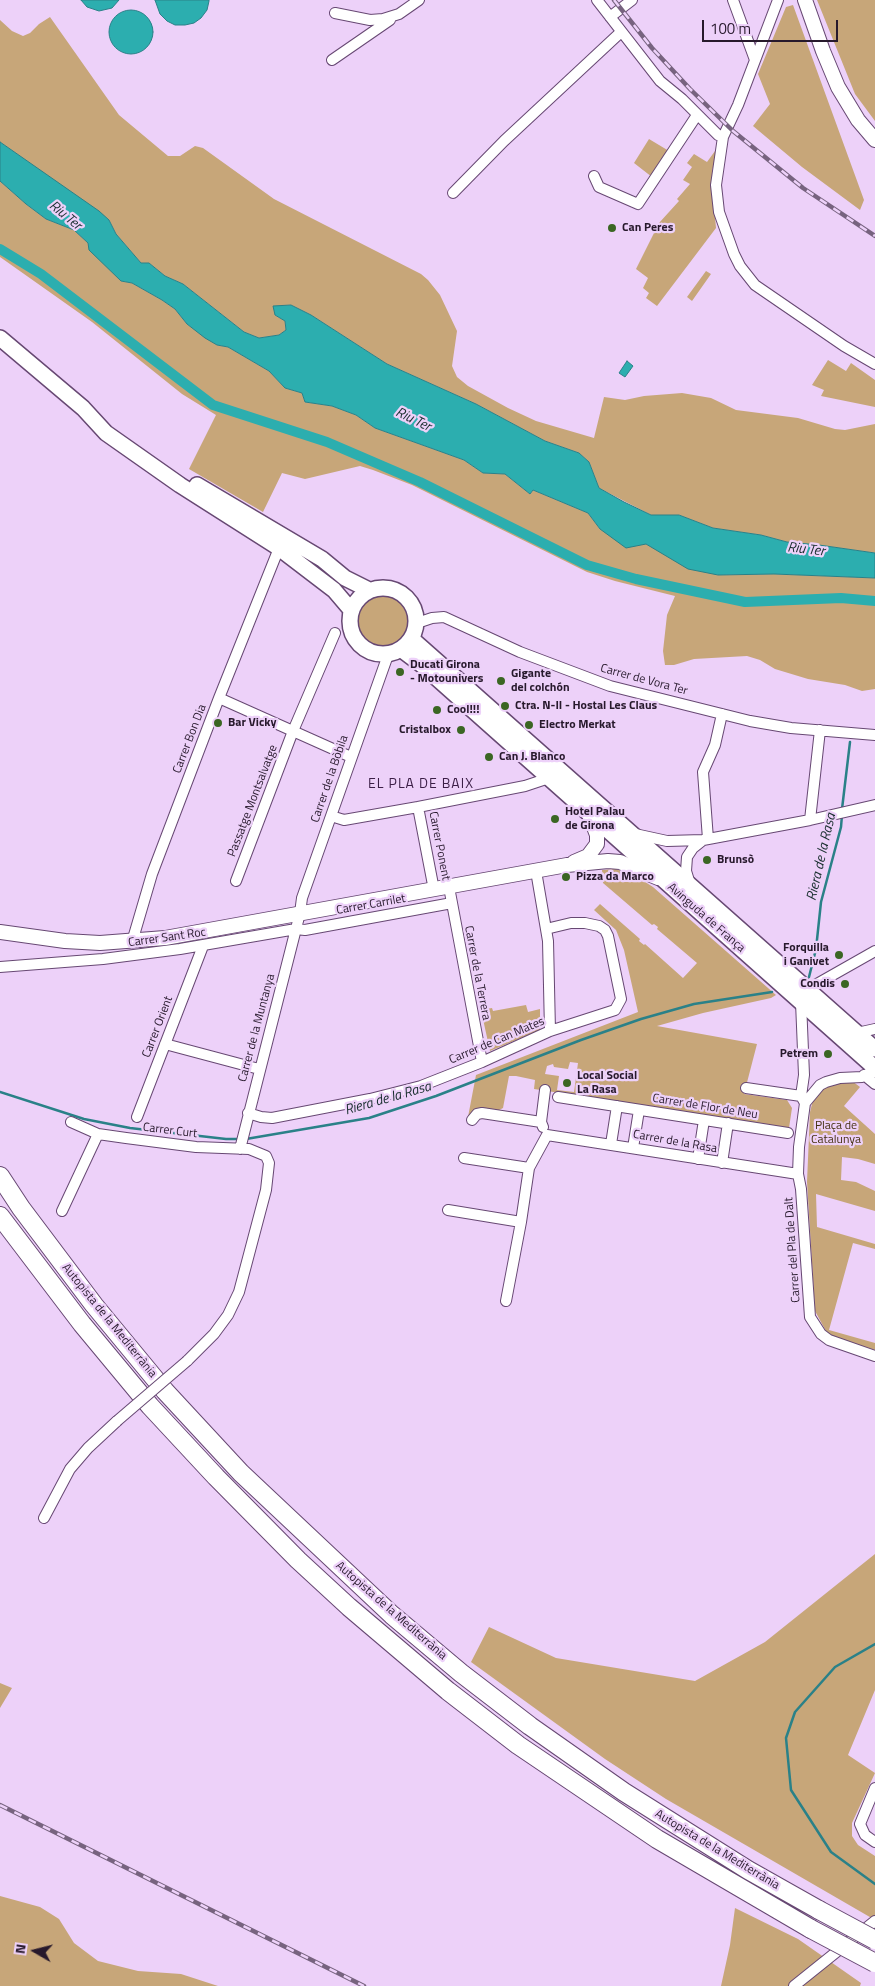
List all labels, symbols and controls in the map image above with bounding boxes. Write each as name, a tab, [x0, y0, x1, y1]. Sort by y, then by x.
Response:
scale bar	[705, 10, 841, 42]
text: 100 m	[710, 17, 751, 40]
water label: Riu Ter	[45, 198, 85, 234]
place label: Can Peres	[622, 221, 673, 235]
marker: Can Peres	[606, 222, 618, 234]
water label: Riu Ter	[393, 404, 433, 436]
water label: Riu Ter	[787, 539, 825, 561]
place label: Ducati Girona - Motounivers	[410, 658, 483, 686]
street label: Carrer de Vora Ter	[599, 661, 689, 699]
marker: Ducati Girona - Motounivers	[394, 666, 406, 678]
place label: Gigante del colchón	[511, 667, 570, 695]
marker: Gigante del colchón	[495, 675, 507, 687]
place label: Ctra. N-II - Hostal Les Claus	[515, 699, 657, 713]
marker: Ctra. N-II - Hostal Les Claus	[499, 700, 511, 712]
street label: Carrer Bon Dia	[170, 702, 210, 776]
place label: Cool!!!	[447, 703, 480, 717]
marker: Cool!!!	[431, 704, 443, 716]
place label: Bar Vicky	[228, 716, 276, 730]
marker: Bar Vicky	[212, 717, 224, 729]
place label: Electro Merkat	[539, 718, 616, 732]
marker: Electro Merkat	[523, 719, 535, 731]
place label: Cristalbox	[399, 723, 451, 737]
marker: Cristalbox	[455, 724, 467, 736]
street label: Carrer de la Bòbila	[308, 733, 352, 825]
street label: Passatge Montsalvatge	[225, 743, 281, 859]
place label: Can J. Blanco	[499, 750, 565, 764]
marker: Can J. Blanco	[483, 751, 495, 763]
district label: EL PLA DE BAIX	[366, 777, 476, 793]
place label: Hotel Palau de Girona	[565, 805, 625, 833]
street label: Carrer Ponent	[425, 810, 453, 882]
water label: Riera de la Rasa	[804, 812, 840, 902]
marker: Hotel Palau de Girona	[549, 813, 561, 825]
place label: Brunsò	[717, 853, 754, 867]
marker: Brunsò	[701, 854, 713, 866]
place label: Pizza da Marco	[576, 870, 654, 884]
marker: Pizza da Marco	[560, 871, 572, 883]
street label: Avinguda de França	[664, 880, 748, 956]
street label: Carrer Carrilet	[335, 892, 407, 918]
street label: Carrer Sant Roc	[127, 925, 207, 951]
street label: Carrer de la Terrera	[461, 925, 493, 1021]
place label: Forquilla i Ganivet	[783, 941, 829, 969]
marker: Forquilla i Ganivet	[833, 949, 845, 961]
street label: Carrer de la Muntanya	[236, 972, 278, 1084]
place label: Condis	[800, 977, 835, 991]
marker: Condis	[839, 978, 851, 990]
street label: Carrer Orient	[140, 994, 176, 1060]
street label: Carrer de Can Mates	[447, 1014, 547, 1068]
place label: Petrem	[780, 1047, 818, 1061]
marker: Petrem	[822, 1048, 834, 1060]
place label: Local Social La Rasa	[577, 1069, 637, 1097]
marker: Local Social La Rasa	[561, 1077, 573, 1089]
water label: Riera de la Rasa	[343, 1079, 433, 1119]
street label: Carrer de Flor de Neu	[651, 1092, 759, 1122]
park label: Plaça de Catalunya	[811, 1119, 861, 1147]
street label: Carrer Curt	[142, 1121, 198, 1141]
street label: Carrer de la Rasa	[632, 1128, 718, 1156]
street label: Carrer del Pla de Dalt	[782, 1197, 804, 1303]
street label: Autopista de la Mediterrània	[59, 1261, 159, 1381]
street label: Autopista de la Mediterrània	[332, 1559, 450, 1663]
street label: Autopista de la Mediterrània	[652, 1807, 782, 1893]
north arrow	[10, 1926, 60, 1976]
text: N	[9, 1943, 31, 1955]

